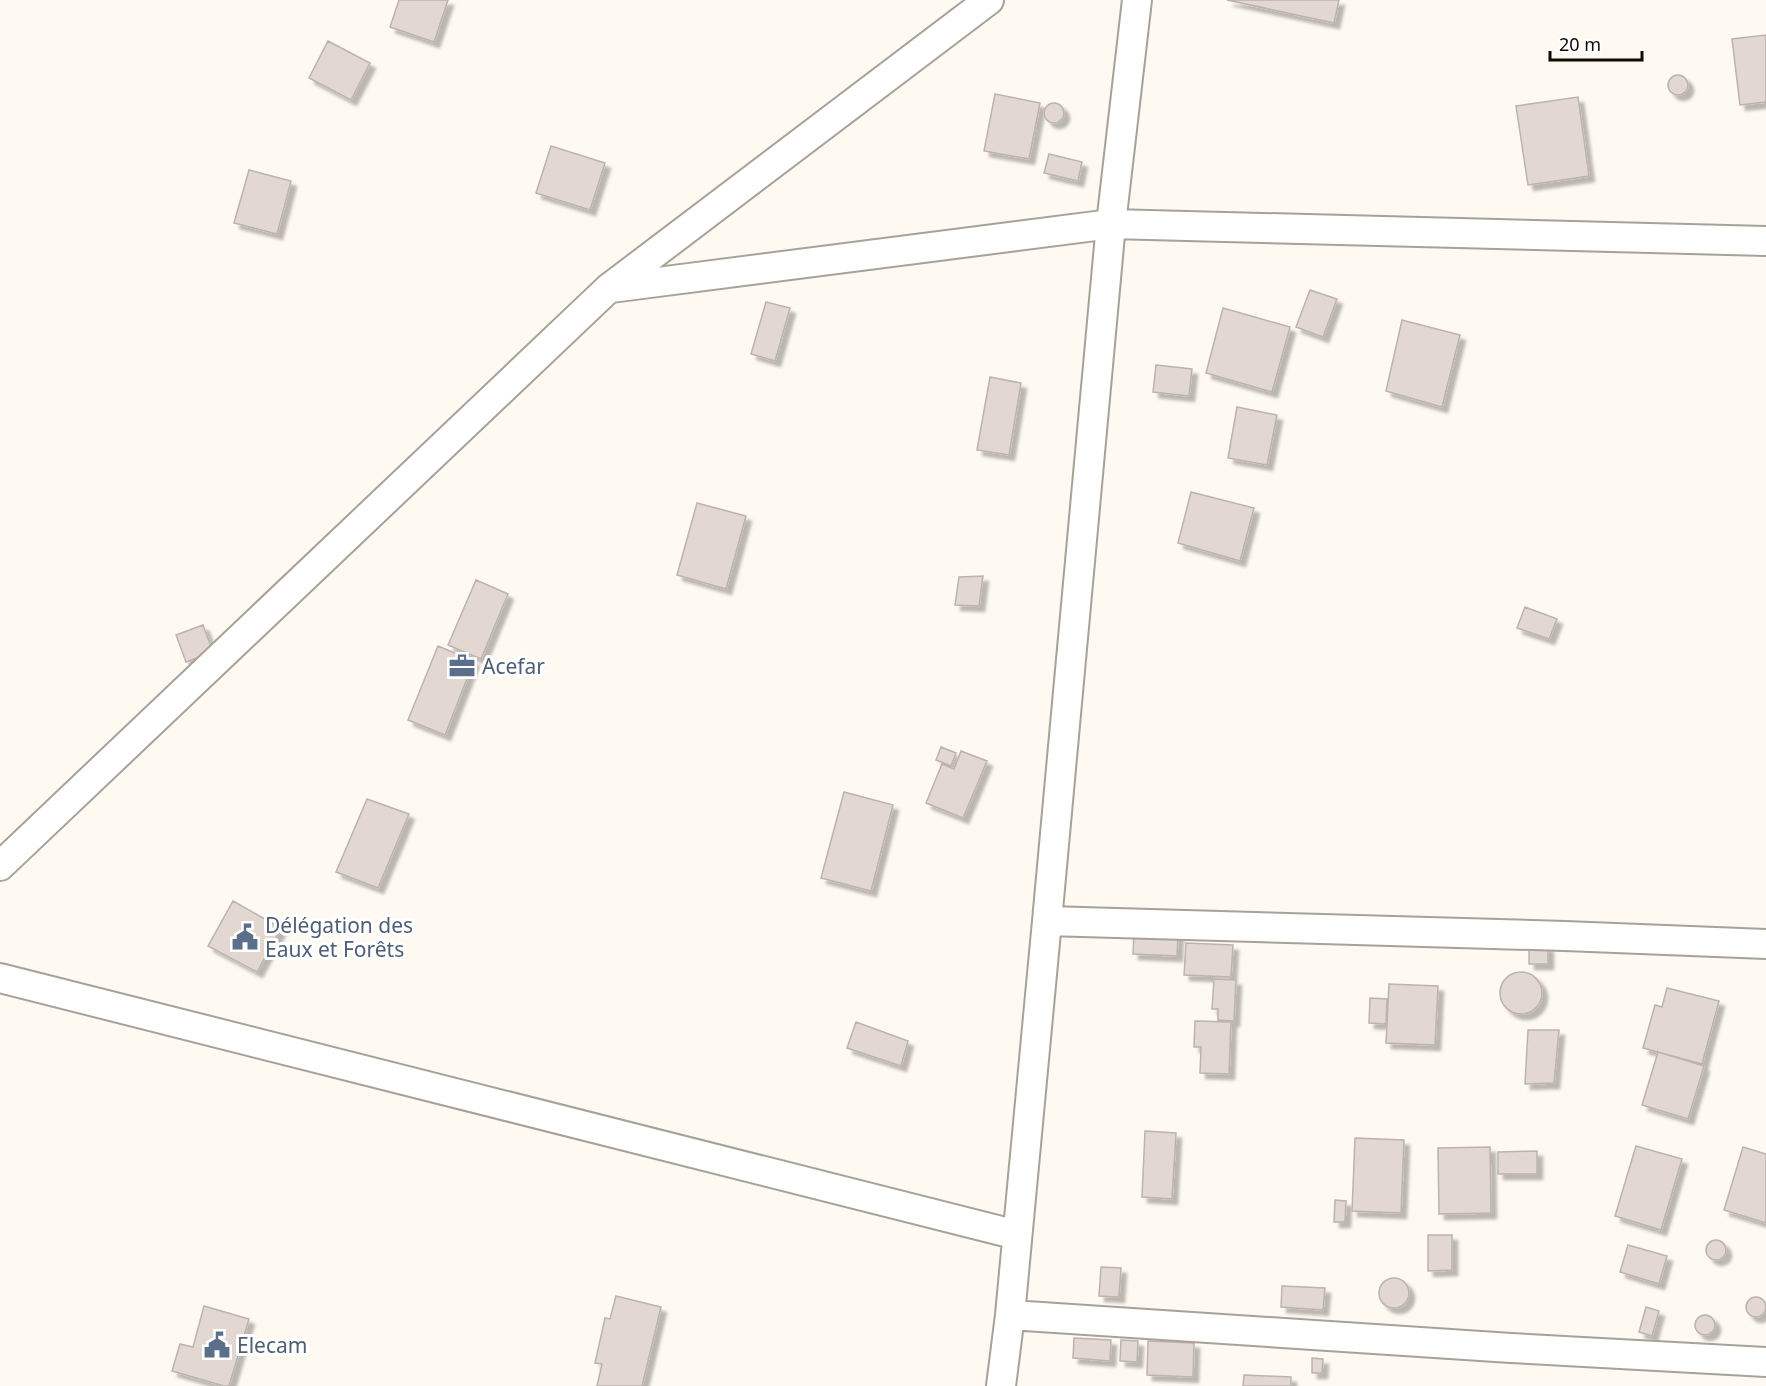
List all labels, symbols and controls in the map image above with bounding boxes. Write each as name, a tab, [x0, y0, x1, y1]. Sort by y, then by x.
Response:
scale bar	[1550, 24, 1642, 62]
text: 20 m	[1559, 32, 1601, 56]
office icon: Acefar	[447, 651, 477, 681]
place label: Acefar	[482, 652, 545, 680]
place label: Délégation des Eaux et Forêts	[265, 911, 413, 963]
public building icon: Délégation des Eaux et Forêts	[230, 922, 260, 952]
public building icon: Elecam	[202, 1330, 232, 1360]
place label: Elecam	[237, 1331, 307, 1359]

